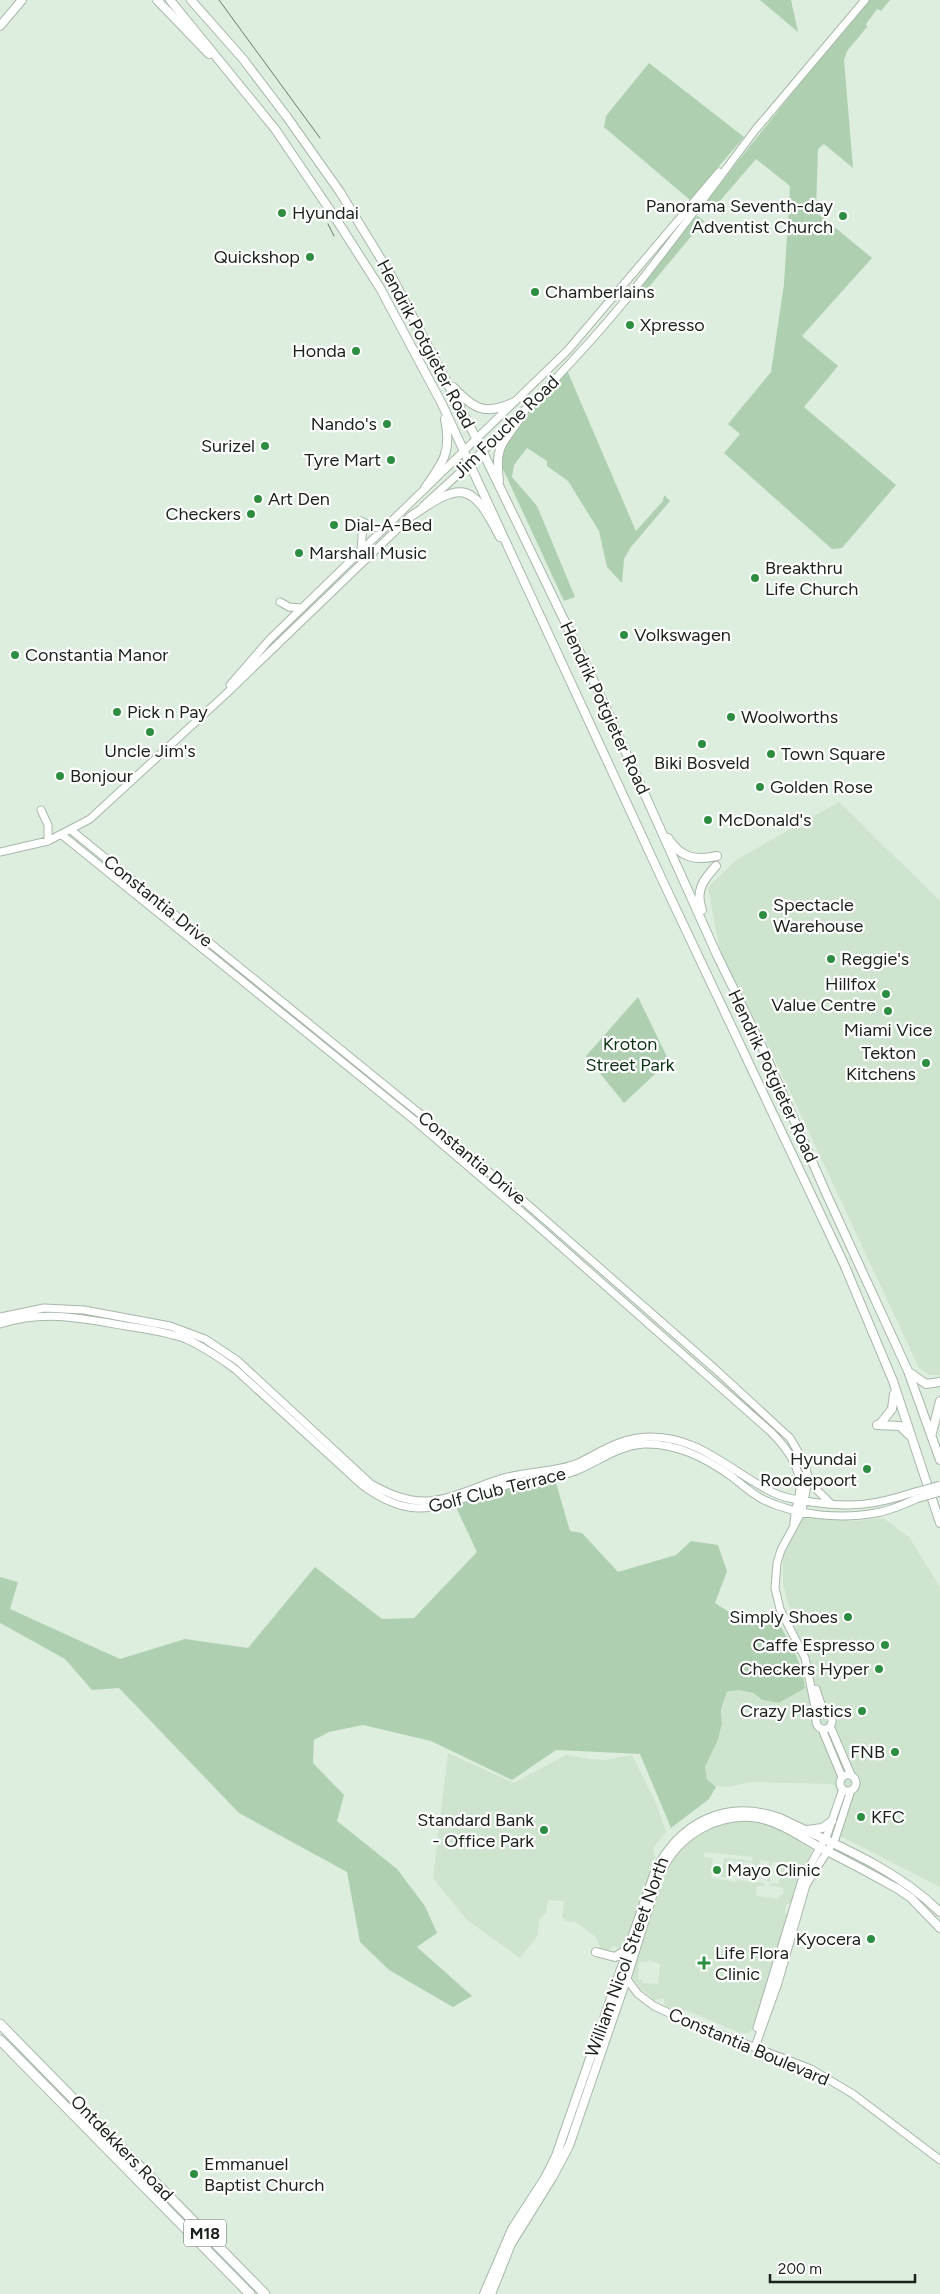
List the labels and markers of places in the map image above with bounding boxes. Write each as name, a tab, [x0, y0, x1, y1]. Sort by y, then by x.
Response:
place label: Panorama Seventh-day Adventist Church	[646, 195, 834, 238]
place label: Hyundai	[292, 202, 359, 224]
marker: Hyundai	[276, 207, 288, 219]
marker: Panorama Seventh-day Adventist Church	[837, 210, 849, 222]
place label: Quickshop	[214, 246, 300, 268]
marker: Quickshop	[304, 251, 316, 263]
place label: Chamberlains	[545, 281, 655, 303]
marker: Chamberlains	[529, 286, 541, 298]
place label: Xpresso	[640, 314, 705, 336]
marker: Xpresso	[624, 319, 636, 331]
place label: Honda	[292, 340, 346, 362]
marker: Honda	[350, 345, 362, 357]
place label: Nando's	[311, 413, 377, 435]
marker: Nando's	[381, 418, 393, 430]
place label: Surizel	[201, 435, 255, 457]
marker: Surizel	[259, 440, 271, 452]
place label: Tyre Mart	[304, 449, 381, 471]
marker: Tyre Mart	[385, 454, 397, 466]
place label: Art Den	[268, 488, 330, 510]
marker: Art Den	[252, 493, 264, 505]
place label: Checkers	[166, 503, 241, 525]
marker: Checkers	[245, 508, 257, 520]
place label: Dial-A-Bed	[344, 514, 432, 536]
marker: Dial-A-Bed	[328, 519, 340, 531]
place label: Marshall Music	[309, 542, 427, 564]
marker: Marshall Music	[293, 547, 305, 559]
place label: Breakthru Life Church	[765, 557, 858, 600]
marker: Breakthru Life Church	[749, 572, 761, 584]
place label: Volkswagen	[634, 624, 731, 646]
marker: Volkswagen	[618, 629, 630, 641]
place label: Constantia Manor	[25, 644, 168, 666]
marker: Constantia Manor	[9, 649, 21, 661]
place label: Pick n Pay	[127, 701, 208, 723]
marker: Pick n Pay	[111, 706, 123, 718]
place label: Woolworths	[741, 706, 838, 728]
marker: Woolworths	[725, 711, 737, 723]
marker: Uncle Jim's	[144, 726, 156, 738]
marker: Biki Bosveld	[696, 738, 708, 750]
place label: Uncle Jim's	[104, 740, 196, 762]
place label: Town Square	[781, 743, 885, 765]
marker: Town Square	[765, 748, 777, 760]
place label: Biki Bosveld	[654, 752, 750, 774]
place label: Bonjour	[70, 765, 133, 787]
marker: Bonjour	[54, 770, 66, 782]
place label: Golden Rose	[770, 776, 873, 798]
marker: Golden Rose	[754, 781, 766, 793]
place label: McDonald's	[718, 809, 812, 831]
marker: McDonald's	[702, 814, 714, 826]
place label: Spectacle Warehouse	[773, 894, 864, 937]
marker: Spectacle Warehouse	[757, 909, 769, 921]
place label: Reggie's	[841, 948, 909, 970]
marker: Reggie's	[825, 953, 837, 965]
place label: Hillfox Value Centre	[771, 973, 876, 1016]
marker: Hillfox Value Centre	[880, 988, 892, 1000]
marker: Miami Vice	[882, 1005, 894, 1017]
place label: Miami Vice	[844, 1019, 933, 1041]
place label: Tekton Kitchens	[846, 1042, 916, 1085]
marker: Tekton Kitchens	[920, 1057, 932, 1069]
place label: Hyundai Roodepoort	[760, 1448, 857, 1491]
marker: Hyundai Roodepoort	[861, 1463, 873, 1475]
place label: Simply Shoes	[729, 1606, 838, 1628]
marker: Simply Shoes	[842, 1611, 854, 1623]
place label: Caffe Espresso	[753, 1634, 875, 1656]
marker: Caffe Espresso	[879, 1639, 891, 1651]
place label: Checkers Hyper	[740, 1658, 869, 1680]
marker: Checkers Hyper	[873, 1663, 885, 1675]
place label: Crazy Plastics	[740, 1700, 852, 1722]
marker: Crazy Plastics	[856, 1705, 868, 1717]
place label: FNB	[850, 1741, 885, 1763]
marker: FNB	[889, 1746, 901, 1758]
place label: KFC	[871, 1806, 905, 1828]
place label: Standard Bank - Office Park	[417, 1809, 534, 1852]
marker: KFC	[855, 1811, 867, 1823]
marker: Standard Bank - Office Park	[538, 1824, 550, 1836]
place label: Mayo Clinic	[727, 1859, 821, 1881]
marker: Mayo Clinic	[711, 1864, 723, 1876]
place label: Kyocera	[796, 1928, 861, 1950]
marker: Kyocera	[865, 1933, 877, 1945]
place label: Life Flora Clinic	[715, 1942, 789, 1985]
marker: Life Flora Clinic	[697, 1956, 711, 1970]
place label: Emmanuel Baptist Church	[204, 2153, 324, 2196]
marker: Emmanuel Baptist Church	[188, 2168, 200, 2180]

